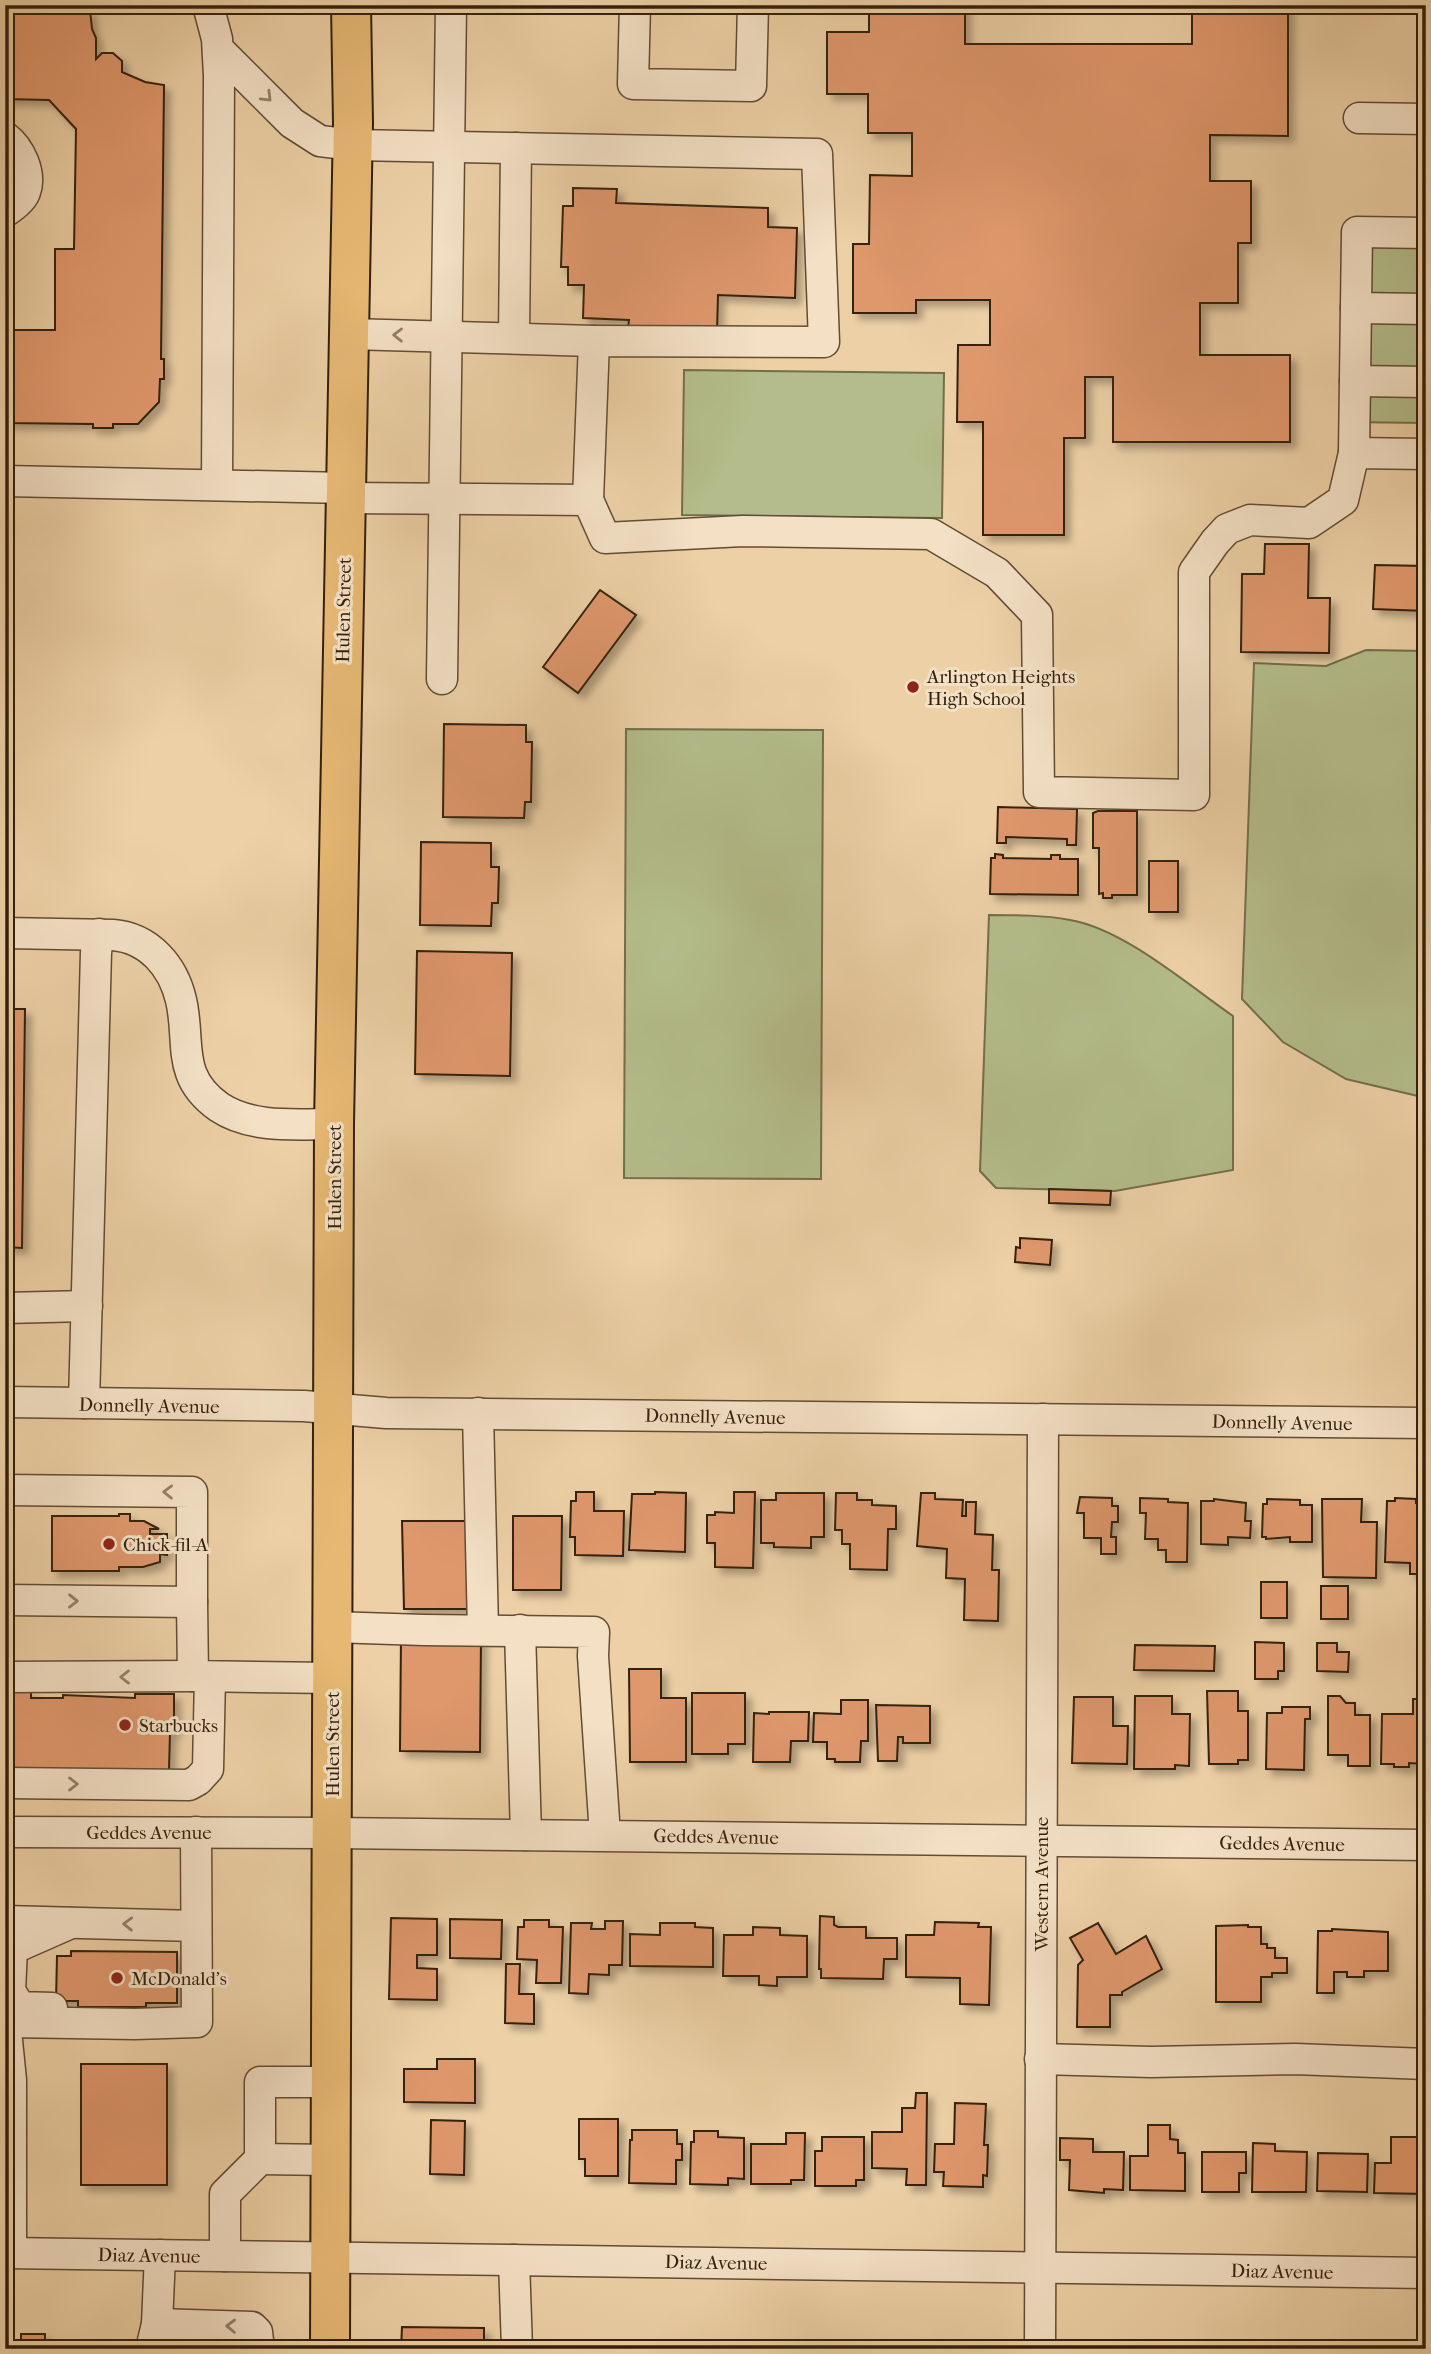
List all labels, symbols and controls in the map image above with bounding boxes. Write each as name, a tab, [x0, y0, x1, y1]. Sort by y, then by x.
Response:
one-way arrow	[259, 88, 272, 101]
one-way arrow	[392, 327, 403, 343]
street label: Hulen Street	[332, 557, 356, 663]
place label: Arlington Heights High School	[926, 666, 1075, 710]
marker: Arlington Heights High School	[905, 679, 921, 695]
street label: Hulen Street	[324, 1124, 346, 1230]
street label: Donnelly Avenue	[78, 1394, 220, 1418]
street label: Donnelly Avenue	[644, 1405, 786, 1429]
street label: Donnelly Avenue	[1211, 1411, 1353, 1435]
one-way arrow	[162, 1484, 173, 1500]
place label: Chick-fil-A	[123, 1534, 209, 1556]
marker: Chick-fil-A	[101, 1536, 117, 1552]
one-way arrow	[69, 1593, 79, 1609]
one-way arrow	[119, 1669, 130, 1684]
street label: Hulen Street	[322, 1691, 344, 1797]
place label: Starbucks	[139, 1715, 218, 1737]
marker: Starbucks	[117, 1717, 133, 1733]
one-way arrow	[69, 1776, 79, 1792]
street label: Western Avenue	[1031, 1817, 1053, 1952]
street label: Geddes Avenue	[86, 1822, 212, 1844]
street label: Geddes Avenue	[653, 1825, 779, 1849]
street label: Geddes Avenue	[1219, 1832, 1345, 1856]
one-way arrow	[122, 1917, 133, 1932]
place label: McDonald's	[131, 1968, 227, 1990]
marker: McDonald's	[109, 1970, 125, 1986]
street label: Diaz Avenue	[97, 2244, 201, 2268]
street label: Diaz Avenue	[664, 2251, 768, 2275]
street label: Diaz Avenue	[1230, 2260, 1334, 2284]
one-way arrow	[226, 2318, 237, 2333]

